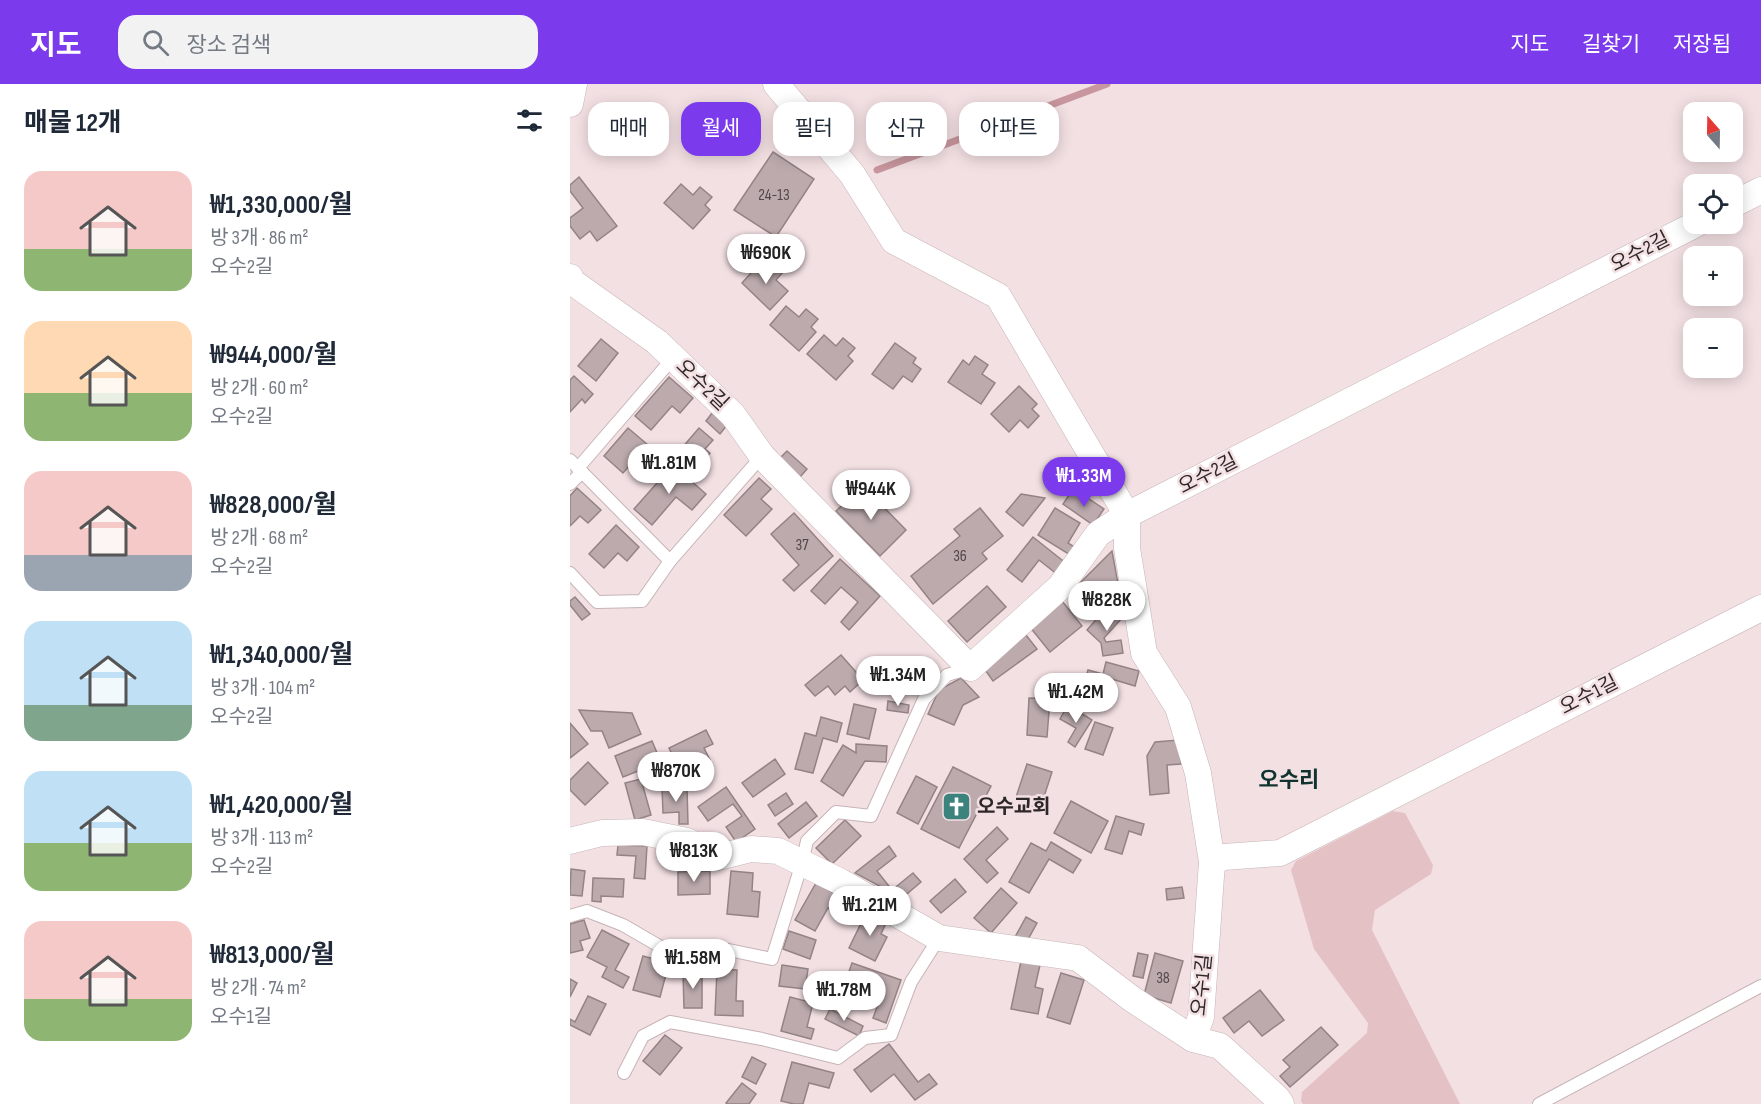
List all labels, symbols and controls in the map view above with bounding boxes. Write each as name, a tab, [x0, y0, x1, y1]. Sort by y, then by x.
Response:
search box	[118, 15, 538, 69]
icon: search	[139, 26, 172, 59]
text: 지도	[30, 29, 82, 62]
text: 장소 검색	[187, 32, 271, 59]
text: 지도	[1510, 32, 1549, 57]
text: 길찾기	[1582, 32, 1640, 57]
text: 저장됨	[1673, 32, 1731, 57]
chip: 매매	[588, 102, 669, 156]
chip: 월세	[681, 102, 761, 156]
chip: 필터	[773, 102, 854, 156]
chip: 신규	[866, 102, 947, 156]
chip: 아파트	[959, 102, 1059, 156]
north arrow	[1683, 102, 1743, 162]
map controls	[1683, 102, 1743, 378]
icon: filters	[513, 104, 546, 137]
text: 매물 12개	[24, 108, 122, 139]
button: locate	[1683, 174, 1743, 234]
house number: 24-13	[758, 186, 790, 205]
text: ₩1,330,000/월	[210, 190, 353, 221]
icon: home	[72, 195, 144, 267]
text: 방 3개 · 86 m²	[210, 226, 308, 250]
street label: 오수2길	[1606, 227, 1674, 277]
pin: ₩690K	[724, 234, 808, 285]
text: ₩690K	[741, 241, 791, 265]
button: +	[1683, 246, 1743, 306]
text: 오수2길	[210, 255, 273, 279]
button: −	[1683, 318, 1743, 378]
text: ₩944,000/월	[210, 340, 337, 371]
icon: home	[72, 345, 144, 417]
street label: 오수2길	[671, 354, 733, 416]
text: 방 2개 · 60 m²	[210, 376, 308, 400]
text: 오수2길	[210, 405, 273, 429]
pin: ₩1.81M	[620, 444, 718, 495]
street label: 오수2길	[1174, 449, 1242, 499]
text: ₩1.81M	[642, 451, 696, 475]
pin: ₩1.33M	[1035, 457, 1133, 508]
text: ₩1.33M	[1056, 464, 1112, 488]
pin: ₩944K	[829, 470, 913, 521]
text: ₩944K	[846, 477, 896, 501]
text: ₩828,000/월	[210, 490, 337, 521]
icon: home	[72, 495, 144, 567]
text: 방 2개 · 68 m²	[210, 526, 308, 550]
house number: 37	[795, 536, 809, 555]
house number: 36	[953, 547, 967, 566]
text: 오수2길	[210, 555, 273, 579]
pin: ₩828K	[1065, 581, 1149, 632]
text: ₩828K	[1082, 588, 1132, 612]
text: ₩1,340,000/월	[210, 640, 353, 671]
icon: home	[72, 645, 144, 717]
pin: ₩1.34M	[849, 656, 947, 707]
text: ₩1.34M	[870, 663, 926, 687]
street label: 오수1길	[1556, 670, 1622, 720]
pin: ₩1.42M	[1027, 673, 1125, 724]
text: 방 3개 · 104 m²	[210, 676, 315, 700]
text: ₩1.42M	[1048, 680, 1104, 704]
text: 오수2길	[210, 705, 273, 729]
pin: ₩870K	[634, 752, 718, 803]
text: ₩870K	[651, 759, 701, 783]
district label: 오수리	[1259, 767, 1319, 794]
text: ₩1,420,000/월	[210, 790, 353, 821]
church icon: 오수교회	[940, 791, 972, 823]
icon: home	[72, 795, 144, 867]
place label: 오수교회	[977, 795, 1051, 819]
text: 방 3개 · 113 m²	[210, 826, 313, 850]
pin: ₩813K	[652, 832, 736, 883]
text: ₩813K	[670, 839, 718, 863]
text: 오수2길	[210, 855, 273, 879]
pin: ₩1.21M	[821, 886, 919, 937]
text: ₩1.21M	[843, 893, 897, 917]
pin: ₩1.58M	[644, 939, 742, 990]
text: ₩813,000/월	[210, 940, 335, 971]
icon: home	[72, 945, 144, 1017]
text: ₩1.58M	[665, 946, 721, 970]
street label: 오수1길	[1187, 953, 1217, 1017]
house number: 38	[1156, 969, 1170, 988]
pin: ₩1.78M	[795, 971, 893, 1022]
text: 방 2개 · 74 m²	[210, 976, 306, 1000]
text: ₩1.78M	[817, 978, 871, 1002]
text: 오수1길	[210, 1005, 272, 1029]

